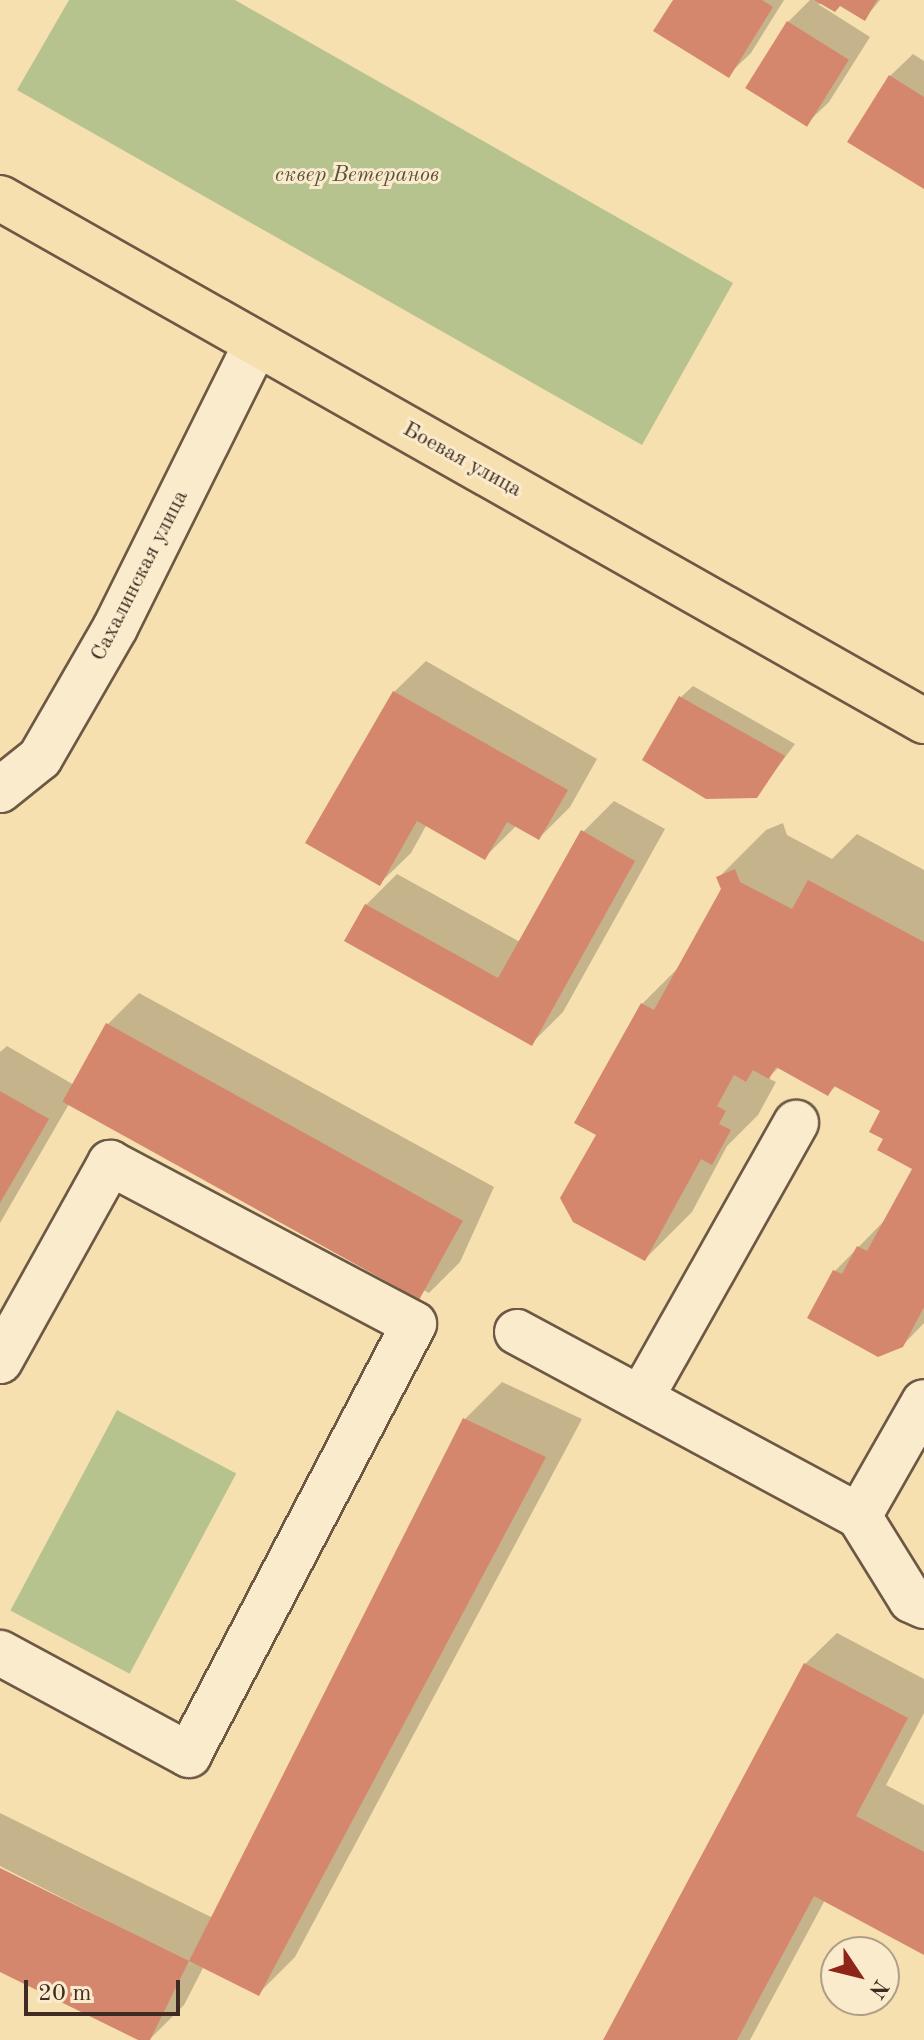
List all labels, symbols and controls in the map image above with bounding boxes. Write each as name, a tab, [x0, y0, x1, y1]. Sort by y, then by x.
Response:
park label: сквер Ветеранов	[275, 163, 439, 189]
street label: Боевая улица	[398, 416, 526, 504]
street label: Сахалинская улица	[86, 486, 194, 666]
north arrow	[820, 1936, 900, 2016]
scale bar	[28, 1964, 184, 2014]
text: N	[864, 1975, 892, 2002]
text: 20 m	[38, 1982, 92, 2006]

